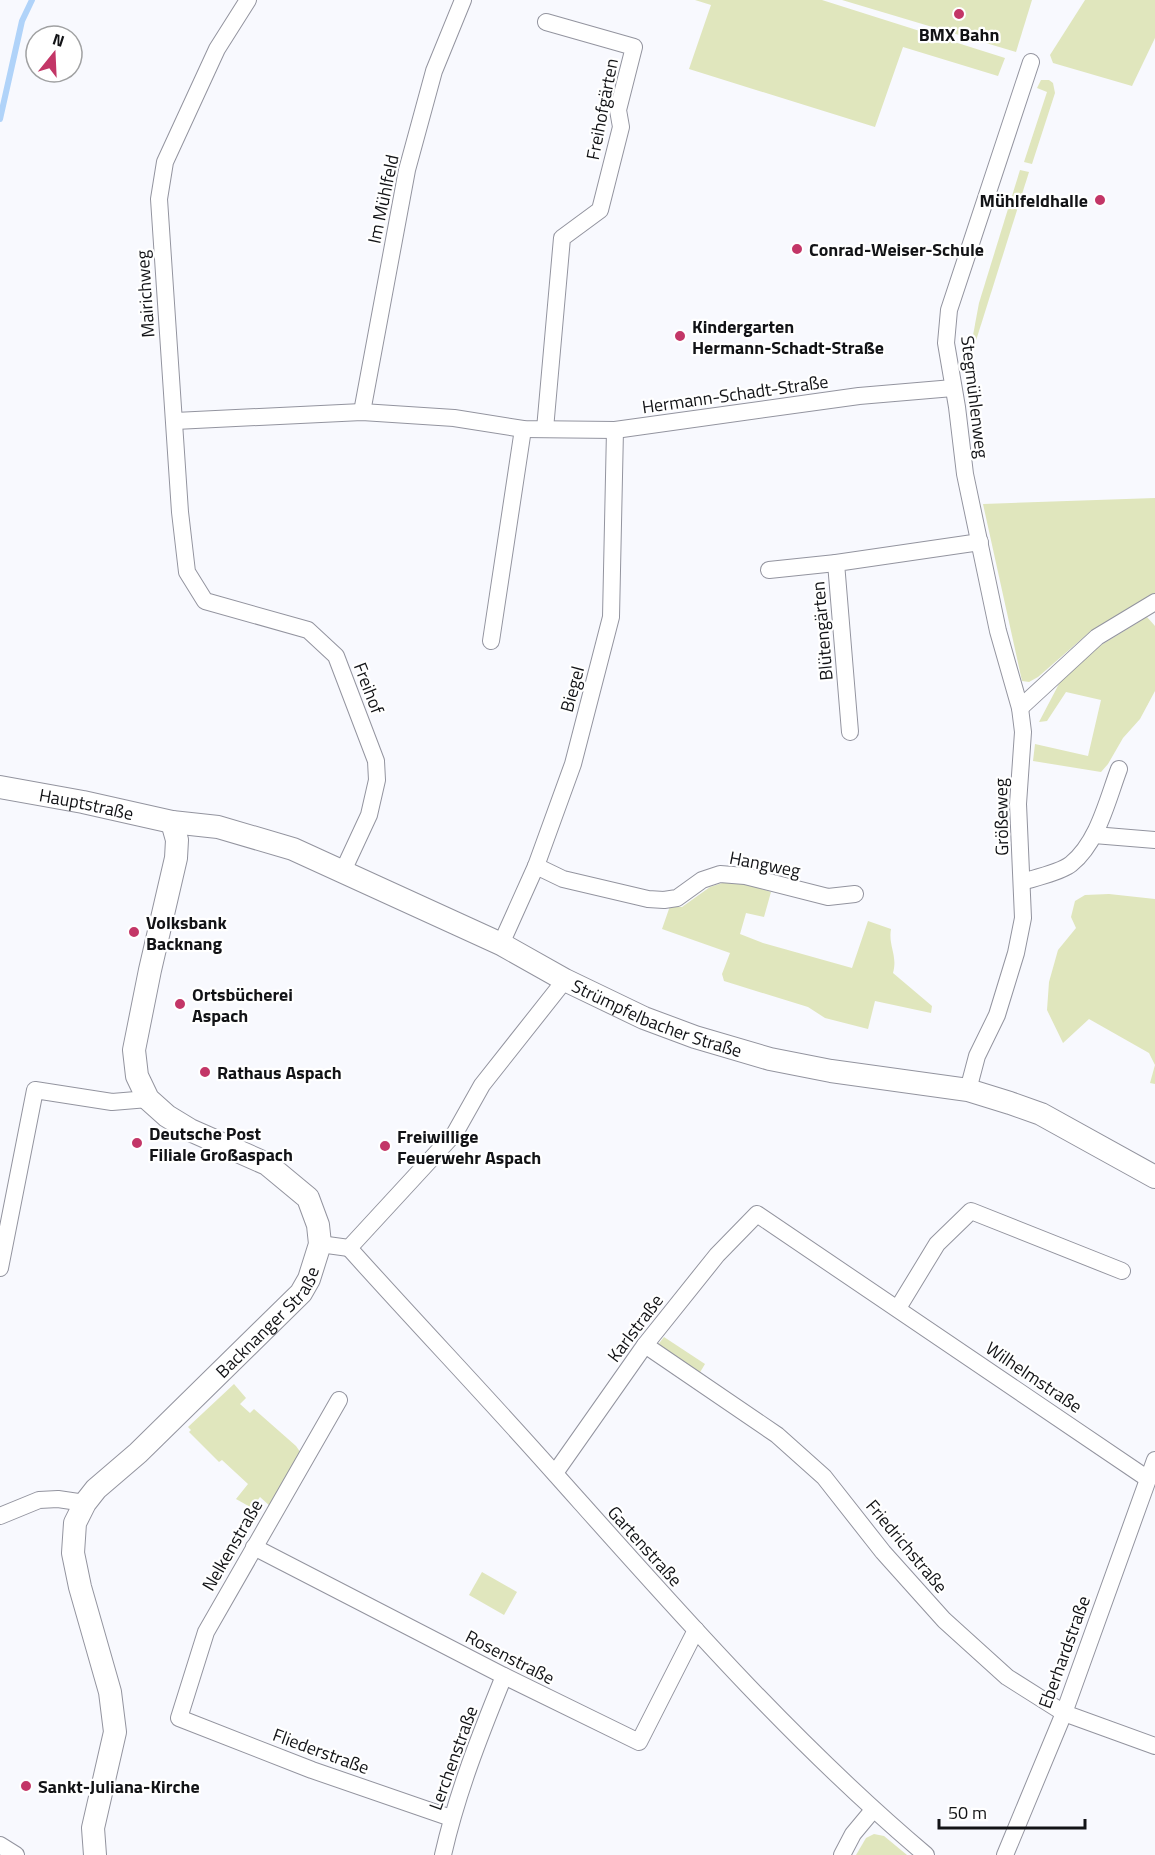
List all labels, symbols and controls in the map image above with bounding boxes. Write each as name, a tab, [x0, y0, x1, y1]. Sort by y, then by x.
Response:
marker: BMX Bahn	[952, 7, 966, 21]
place label: BMX Bahn	[919, 21, 999, 48]
north arrow	[24, 24, 84, 84]
text: N	[50, 27, 68, 53]
street label: Freihofgärten	[579, 56, 625, 162]
street label: Im Mühlfeld	[360, 152, 406, 246]
place label: Mühlfeldhalle	[979, 187, 1088, 214]
marker: Mühlfeldhalle	[1093, 193, 1107, 207]
place label: Conrad-Weiser-Schule	[809, 236, 984, 263]
marker: Conrad-Weiser-Schule	[790, 242, 804, 256]
street label: Mairichweg	[128, 249, 162, 339]
place label: Kindergarten Hermann-Schadt-Straße	[692, 313, 884, 361]
marker: Kindergarten Hermann-Schadt-Straße	[673, 329, 687, 343]
street label: Stegmühlenweg	[954, 334, 996, 460]
street label: Hermann-Schadt-Straße	[640, 368, 830, 420]
street label: Blütengärten	[804, 580, 840, 682]
street label: Freihof	[347, 658, 391, 718]
street label: Biegel	[553, 663, 591, 715]
street label: Größeweg	[987, 778, 1015, 856]
street label: Hauptstraße	[37, 781, 136, 826]
street label: Hangweg	[727, 844, 803, 884]
place label: Volksbank Backnang	[146, 909, 227, 957]
marker: Volksbank Backnang	[127, 925, 141, 939]
street label: Strümpfelbacher Straße	[567, 972, 745, 1064]
place label: Ortsbücherei Aspach	[192, 981, 293, 1029]
marker: Ortsbücherei Aspach	[173, 997, 187, 1011]
place label: Rathaus Aspach	[217, 1059, 342, 1086]
marker: Rathaus Aspach	[198, 1065, 212, 1079]
place label: Deutsche Post Filiale Großaspach	[149, 1120, 293, 1168]
place label: Freiwillige Feuerwehr Aspach	[397, 1123, 541, 1171]
marker: Deutsche Post Filiale Großaspach	[130, 1136, 144, 1150]
marker: Freiwillige Feuerwehr Aspach	[378, 1139, 392, 1153]
street label: Backnanger Straße	[209, 1263, 326, 1384]
street label: Karlstraße	[600, 1288, 670, 1368]
street label: Wilhelmstraße	[980, 1335, 1088, 1419]
street label: Friedrichstraße	[860, 1493, 954, 1599]
street label: Nelkenstraße	[195, 1494, 269, 1596]
street label: Gartenstraße	[601, 1500, 689, 1592]
street label: Eberhardstraße	[1031, 1592, 1097, 1712]
street label: Rosenstraße	[461, 1623, 559, 1691]
street label: Lerchenstraße	[422, 1702, 484, 1814]
street label: Fliederstraße	[269, 1721, 373, 1781]
place label: Sankt-Juliana-Kirche	[38, 1773, 200, 1800]
marker: Sankt-Juliana-Kirche	[19, 1779, 33, 1793]
scale bar	[939, 1792, 1084, 1830]
text: 50 m	[948, 1799, 987, 1826]

